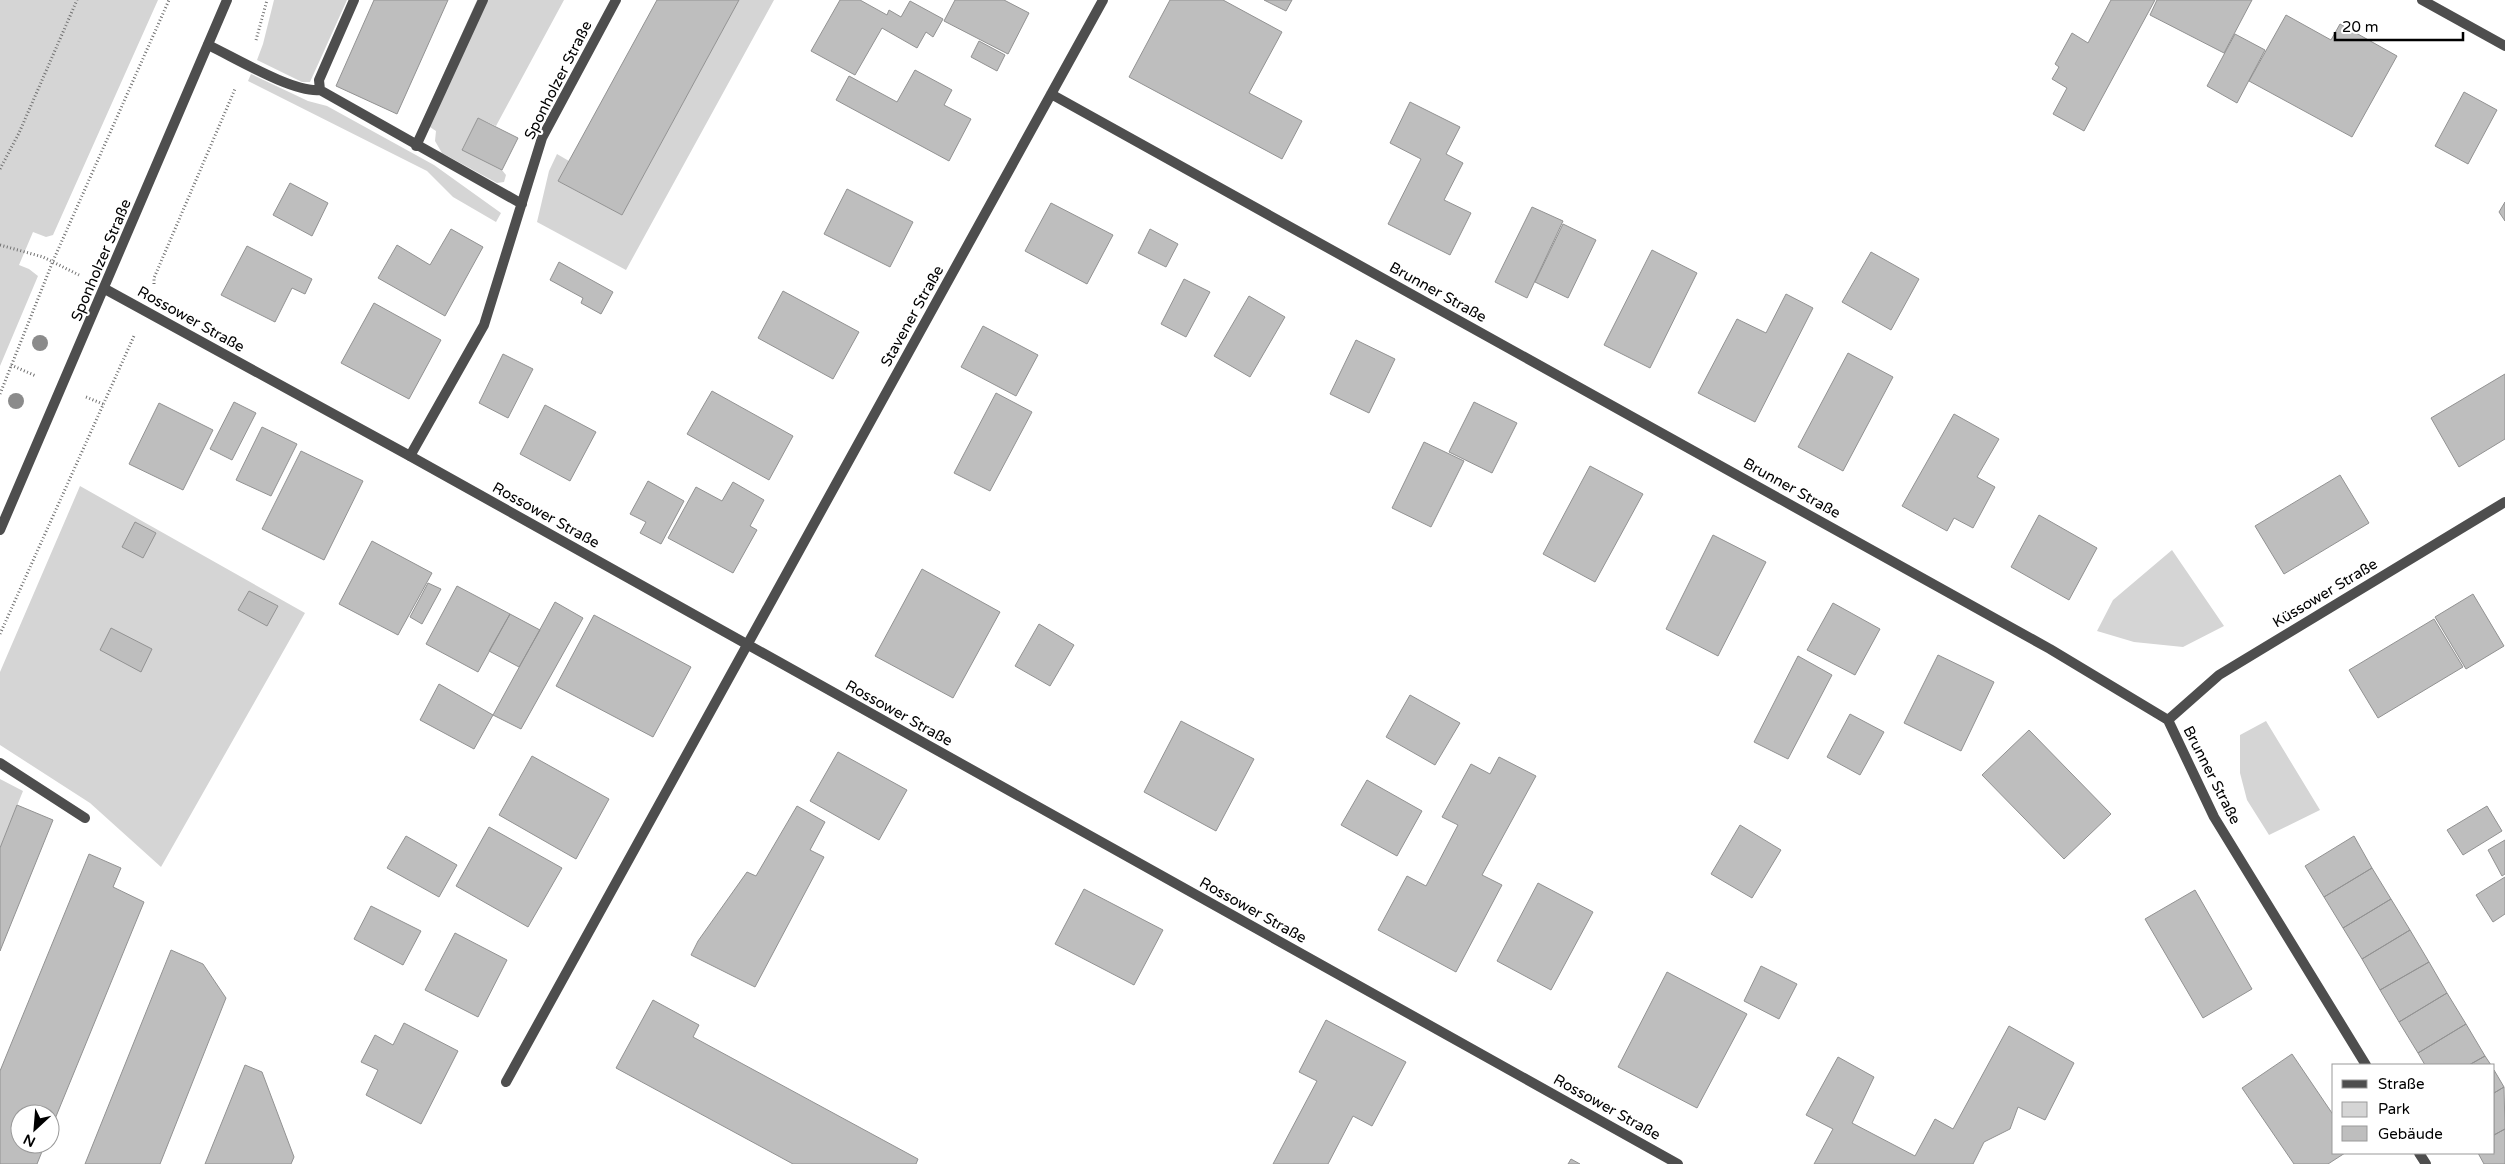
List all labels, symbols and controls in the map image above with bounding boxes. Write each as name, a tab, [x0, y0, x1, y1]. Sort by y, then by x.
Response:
scale bar	[2335, 10, 2462, 42]
street label: Sponholzer Straße	[520, 18, 596, 142]
text: 20 m	[2342, 18, 2379, 36]
street label: Sponholzer Straße	[67, 196, 135, 324]
street label: Brunner Straße	[1386, 258, 1490, 326]
street label: Stavener Straße	[877, 262, 947, 370]
street label: Rossower Straße	[134, 282, 248, 356]
street label: Brunner Straße	[1740, 454, 1844, 522]
street label: Rossower Straße	[489, 478, 603, 552]
street label: Küssower Straße	[2269, 555, 2381, 631]
street label: Rossower Straße	[842, 676, 956, 750]
street label: Brunner Straße	[2179, 723, 2245, 827]
street label: Rossower Straße	[1196, 873, 1310, 947]
legend	[2332, 1064, 2495, 1154]
street label: Rossower Straße	[1550, 1070, 1664, 1144]
text: Straße	[2378, 1075, 2424, 1093]
text: Park	[2378, 1100, 2410, 1118]
north arrow	[10, 1104, 60, 1154]
text: Gebäude	[2378, 1125, 2443, 1143]
text: N	[21, 1130, 38, 1150]

